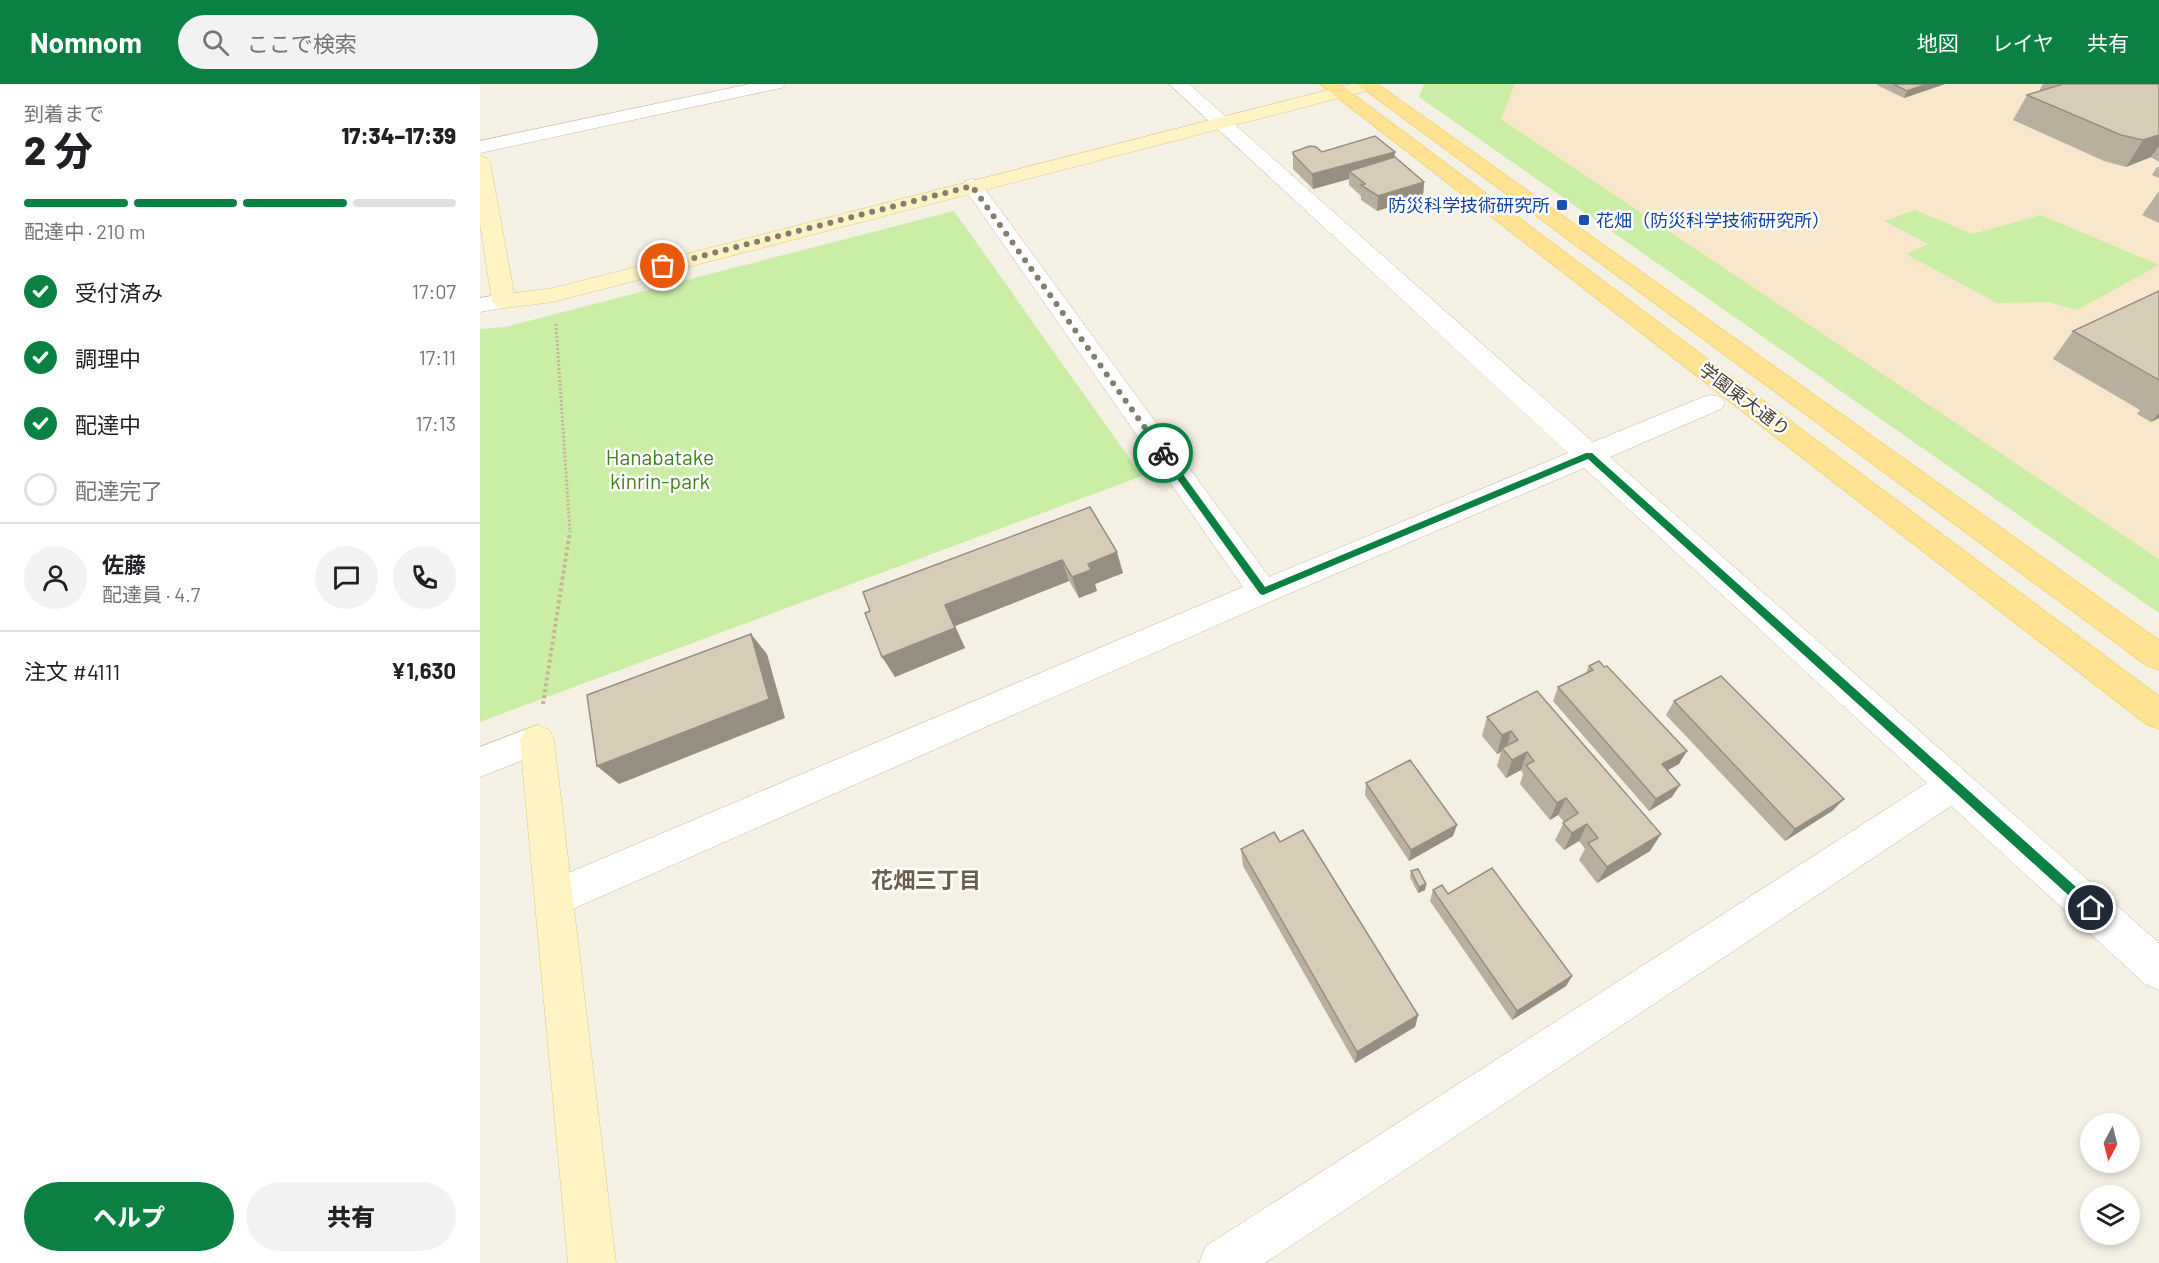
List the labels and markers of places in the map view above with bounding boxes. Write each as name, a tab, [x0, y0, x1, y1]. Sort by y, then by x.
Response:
place label: 防災科学技術研究所	[1388, 194, 1550, 216]
marker: 防災科学技術研究所	[1555, 198, 1569, 212]
place label: 花畑（防災科学技術研究所）	[1596, 209, 1830, 231]
marker: 花畑（防災科学技術研究所）	[1577, 213, 1591, 227]
pin	[637, 240, 688, 291]
pin	[2065, 882, 2116, 933]

